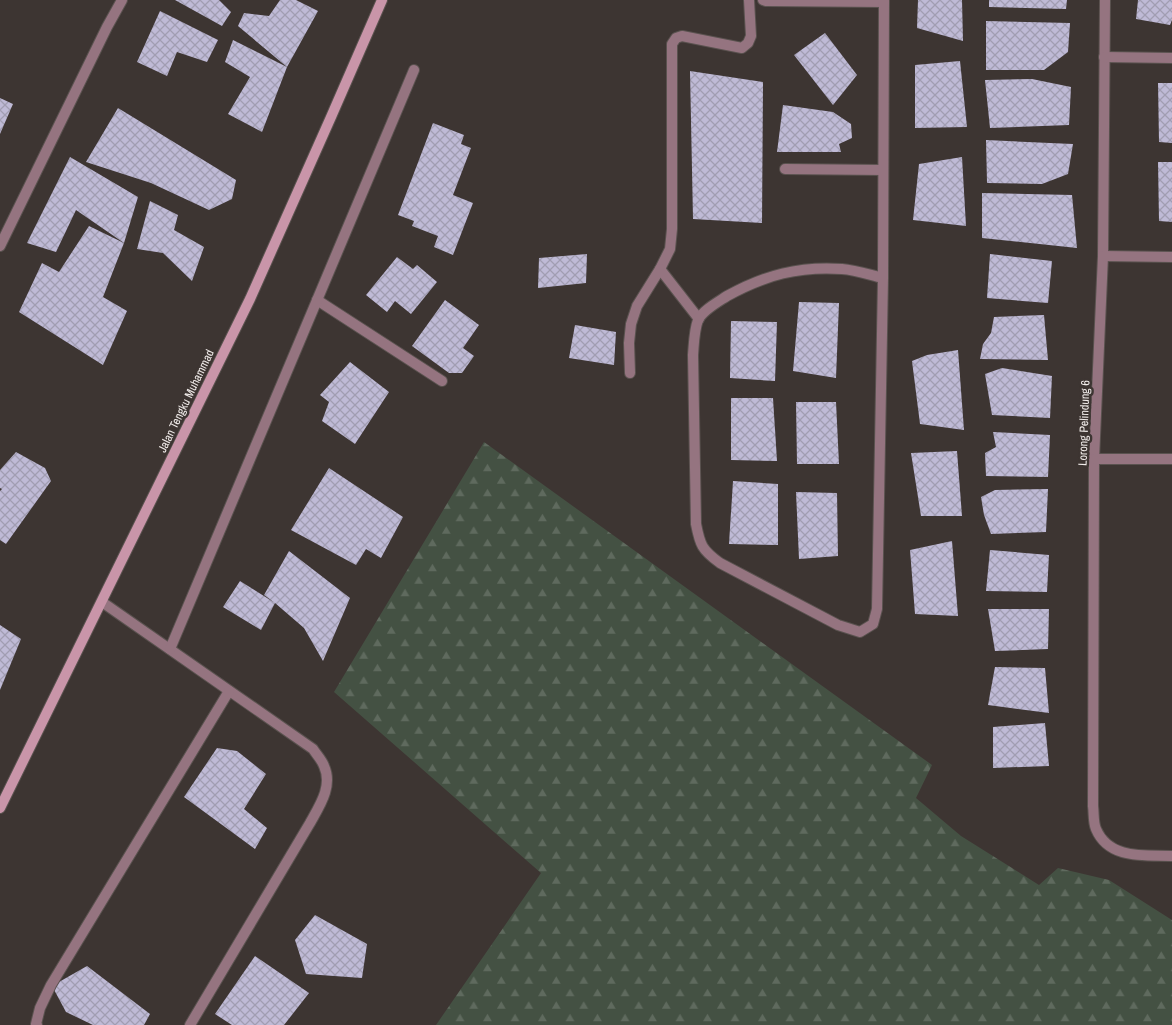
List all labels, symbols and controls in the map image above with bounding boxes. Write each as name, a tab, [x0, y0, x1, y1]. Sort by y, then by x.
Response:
street label: Jalan Tengku Muhammad	[154, 347, 218, 455]
street label: Lorong Pelindung 6	[1075, 380, 1093, 466]

